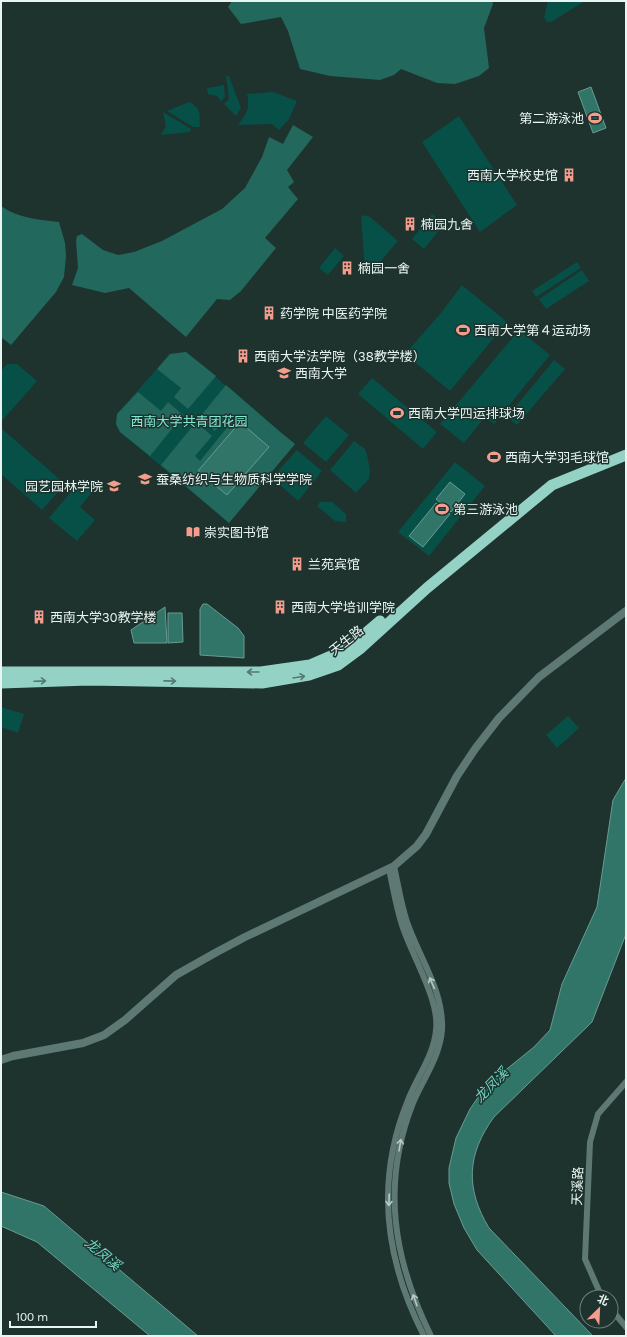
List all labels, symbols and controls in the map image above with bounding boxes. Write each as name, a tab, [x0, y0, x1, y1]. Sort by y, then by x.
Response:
sports icon: 第二游泳池	[587, 110, 603, 126]
place label: 第二游泳池	[519, 111, 584, 126]
building icon: 西南大学校史馆	[561, 167, 577, 183]
place label: 西南大学校史馆	[467, 168, 558, 183]
building icon: 楠园九舍	[402, 216, 418, 232]
place label: 楠园九舍	[421, 217, 473, 232]
building icon: 楠园一舍	[339, 260, 355, 276]
place label: 楠园一舍	[358, 261, 410, 276]
building icon: 药学院 中医药学院	[261, 305, 277, 321]
place label: 药学院 中医药学院	[280, 306, 387, 321]
sports icon: 西南大学第４运动场	[455, 322, 471, 338]
place label: 西南大学第４运动场	[474, 323, 591, 338]
building icon: 西南大学法学院（38教学楼）	[235, 348, 251, 364]
place label: 西南大学法学院（38教学楼）	[254, 349, 426, 364]
school or university icon: 西南大学	[276, 365, 292, 381]
place label: 西南大学	[295, 366, 347, 381]
sports icon: 西南大学四运排球场	[389, 405, 405, 421]
place label: 西南大学四运排球场	[408, 406, 525, 421]
park label: 西南大学共青团花园	[130, 414, 248, 429]
sports icon: 西南大学羽毛球馆	[486, 449, 502, 465]
place label: 西南大学羽毛球馆	[505, 450, 609, 465]
school or university icon: 蚕桑纺织与生物质科学学院	[137, 471, 153, 487]
place label: 蚕桑纺织与生物质科学学院	[156, 472, 312, 487]
school or university icon: 园艺园林学院	[106, 478, 122, 494]
place label: 园艺园林学院	[25, 479, 103, 494]
sports icon: 第三游泳池	[434, 501, 450, 517]
place label: 第三游泳池	[453, 502, 518, 517]
library icon: 崇实图书馆	[185, 524, 201, 540]
place label: 崇实图书馆	[204, 525, 269, 540]
building icon: 兰苑宾馆	[289, 556, 305, 572]
place label: 兰苑宾馆	[308, 557, 360, 572]
building icon: 西南大学培训学院	[272, 599, 288, 615]
place label: 西南大学培训学院	[291, 600, 395, 615]
building icon: 西南大学30教学楼	[31, 609, 47, 625]
place label: 西南大学30教学楼	[50, 610, 156, 625]
street label: 天生路	[326, 622, 366, 658]
one-way arrow	[247, 668, 260, 676]
one-way arrow	[293, 673, 306, 681]
one-way arrow	[33, 677, 46, 685]
one-way arrow	[163, 677, 176, 685]
one-way arrow	[428, 977, 436, 989]
water label: 龙凤溪	[471, 1063, 513, 1106]
one-way arrow	[396, 1139, 404, 1152]
street label: 天溪路	[569, 1166, 586, 1206]
one-way arrow	[385, 1193, 392, 1206]
water label: 龙凤溪	[81, 1234, 126, 1276]
north arrow	[579, 1289, 619, 1329]
text: 北	[595, 1292, 611, 1308]
one-way arrow	[411, 1294, 418, 1307]
scale bar	[10, 1303, 96, 1329]
text: 100 m	[16, 1310, 48, 1324]

